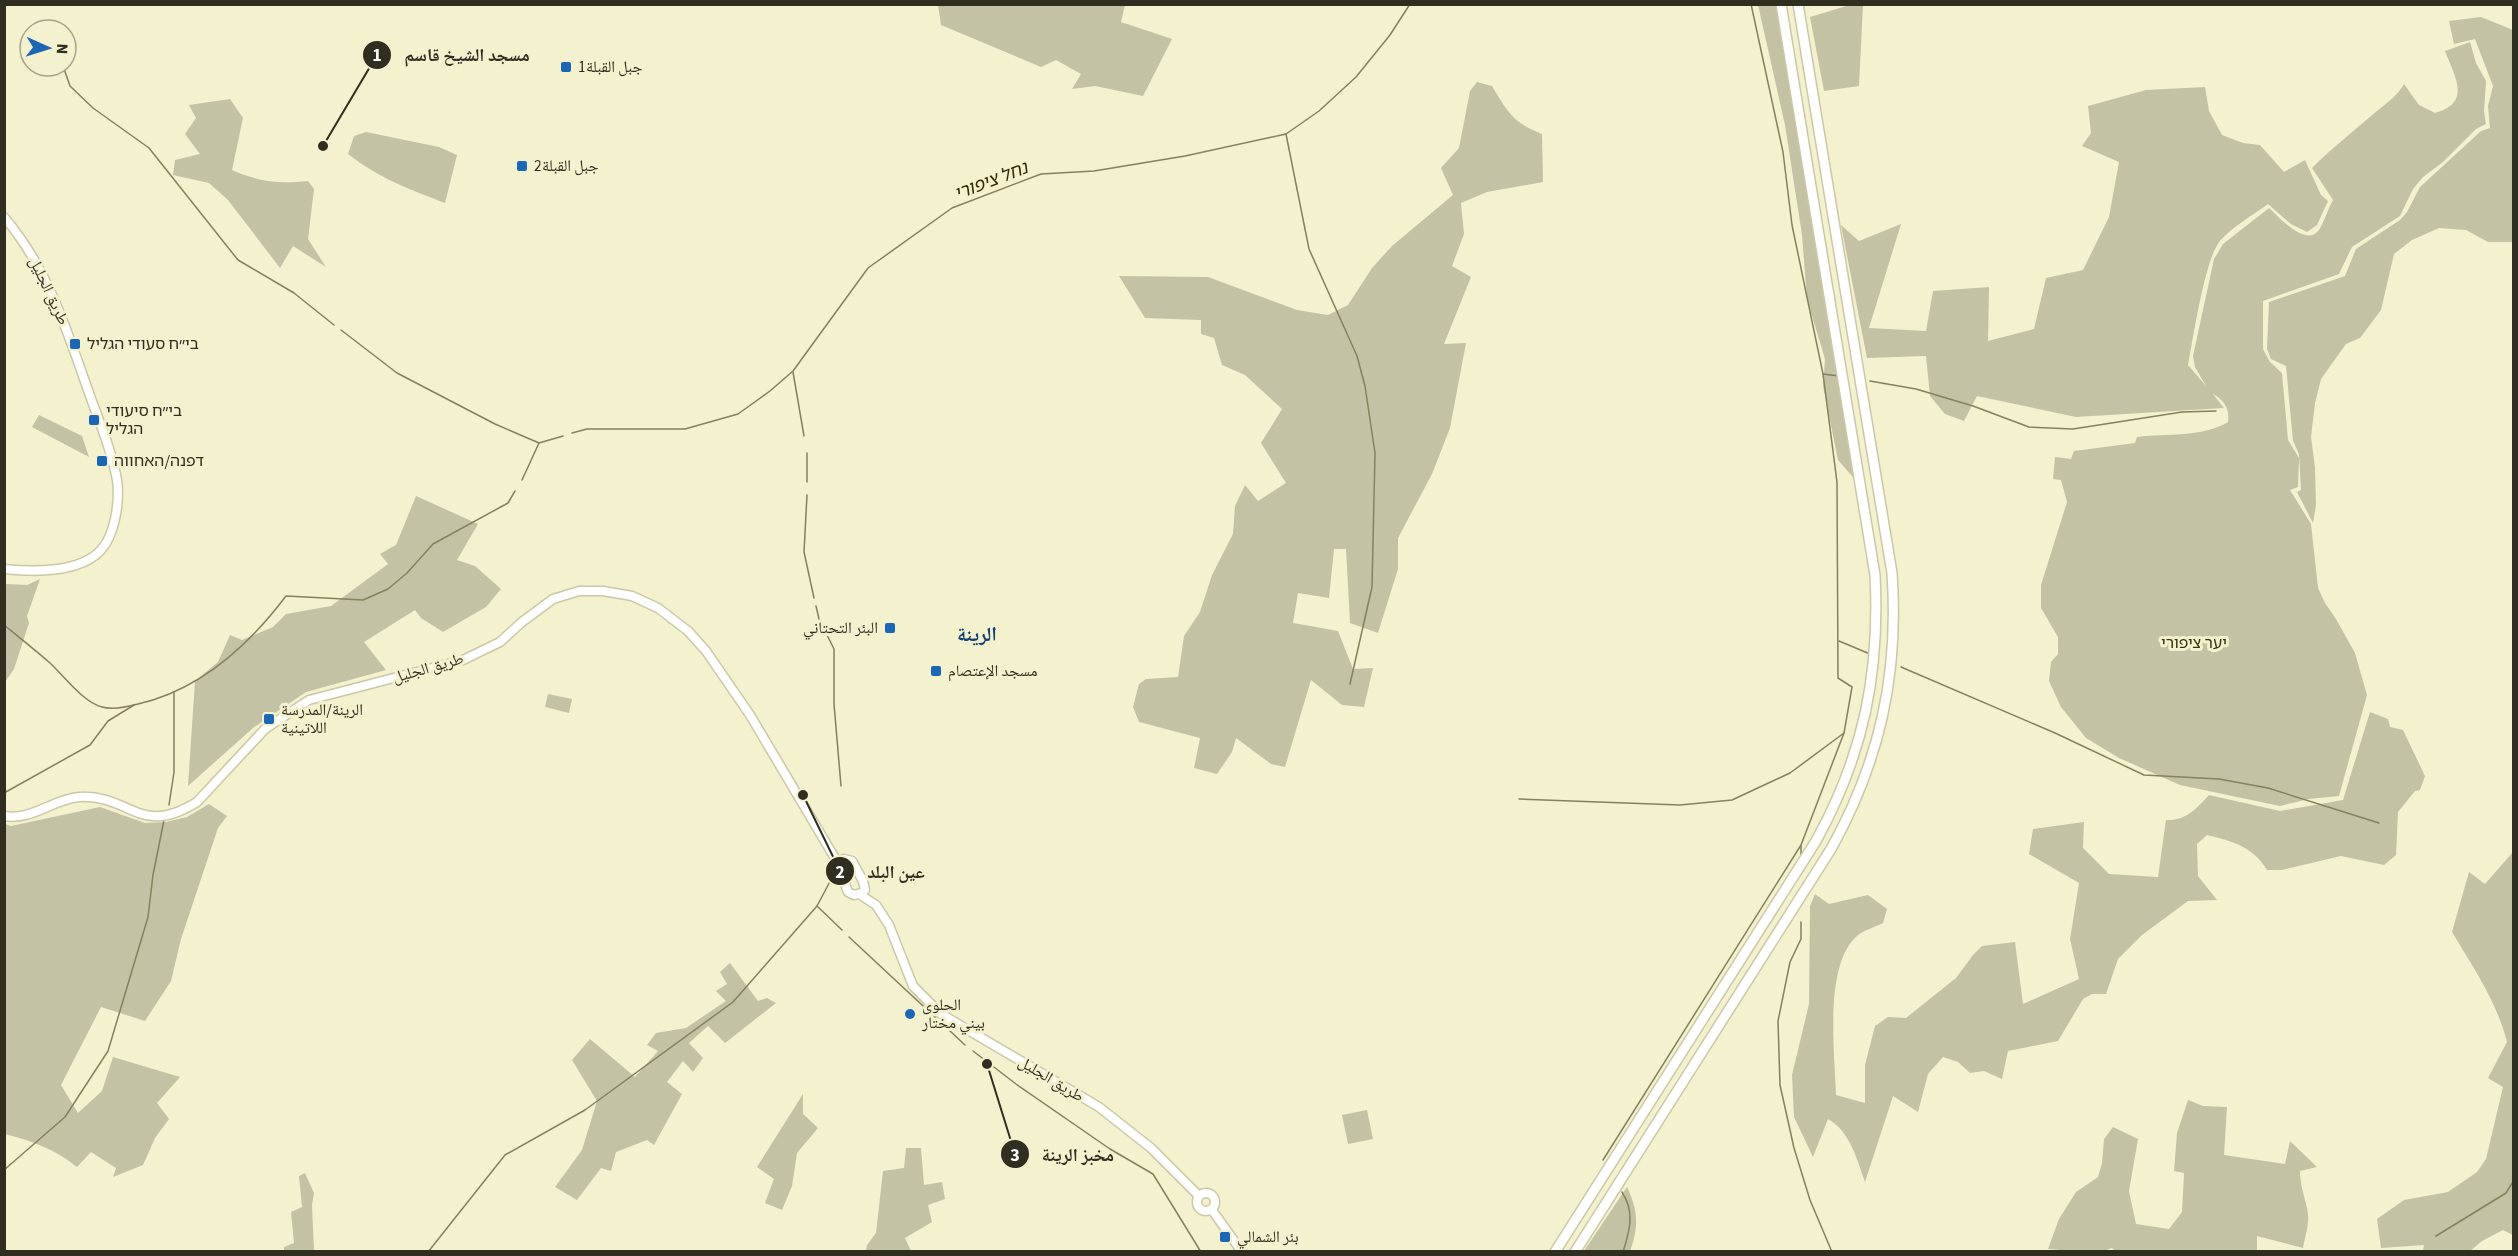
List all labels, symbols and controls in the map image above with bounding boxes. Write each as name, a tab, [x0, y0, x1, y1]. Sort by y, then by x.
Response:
north arrow	[18, 18, 78, 78]
callout: مسجد الشيخ قاسم	[362, 37, 541, 73]
text: N	[51, 43, 73, 55]
text: 1	[372, 43, 382, 68]
text: مسجد الشيخ قاسم	[404, 43, 530, 68]
place label: جبل القبلة1	[578, 56, 643, 78]
marker: جبل القبلة1	[559, 60, 573, 74]
place label: جبل القبلة2	[534, 155, 599, 177]
water label: נחל ציפורי	[951, 155, 1033, 206]
marker: جبل القبلة2	[515, 159, 529, 173]
street label: طريق الجليل	[24, 253, 74, 329]
place label: בי״ח סעודי הגליל	[87, 333, 199, 355]
marker: בי״ח סעודי הגליל	[68, 337, 82, 351]
place label: בי״ח סיעודי הגליל	[106, 400, 182, 440]
marker: בי״ח סיעודי הגליל	[87, 413, 101, 427]
place label: דפנה/האחווה	[114, 450, 204, 472]
marker: דפנה/האחווה	[95, 454, 109, 468]
place label: البئر التحتاني	[803, 617, 878, 640]
marker: البئر التحتاني	[883, 621, 897, 635]
district label: الرينة	[957, 621, 997, 649]
park label: יער ציפורי	[2161, 632, 2227, 654]
street label: طريق الجليل	[390, 647, 466, 689]
place label: مسجد الإعتصام	[948, 660, 1038, 682]
marker: مسجد الإعتصام	[929, 664, 943, 678]
place label: الرينة/المدرسة اللاتينية	[281, 699, 363, 739]
marker: الرينة/المدرسة اللاتينية	[262, 712, 276, 726]
callout: عين البلد	[825, 853, 936, 889]
text: 2	[835, 860, 845, 885]
text: عين البلد	[867, 860, 925, 885]
place label: الحلوى بيني مختار	[921, 994, 985, 1035]
marker: الحلوى بيني مختار	[903, 1007, 917, 1021]
street label: طريق الجليل	[1014, 1051, 1088, 1107]
callout: مخبز الرينة	[1000, 1136, 1126, 1172]
text: 3	[1010, 1143, 1020, 1168]
text: مخبز الرينة	[1042, 1143, 1114, 1168]
place label: بئر الشمالي	[1237, 1226, 1299, 1249]
marker: بئر الشمالي	[1218, 1230, 1232, 1244]

